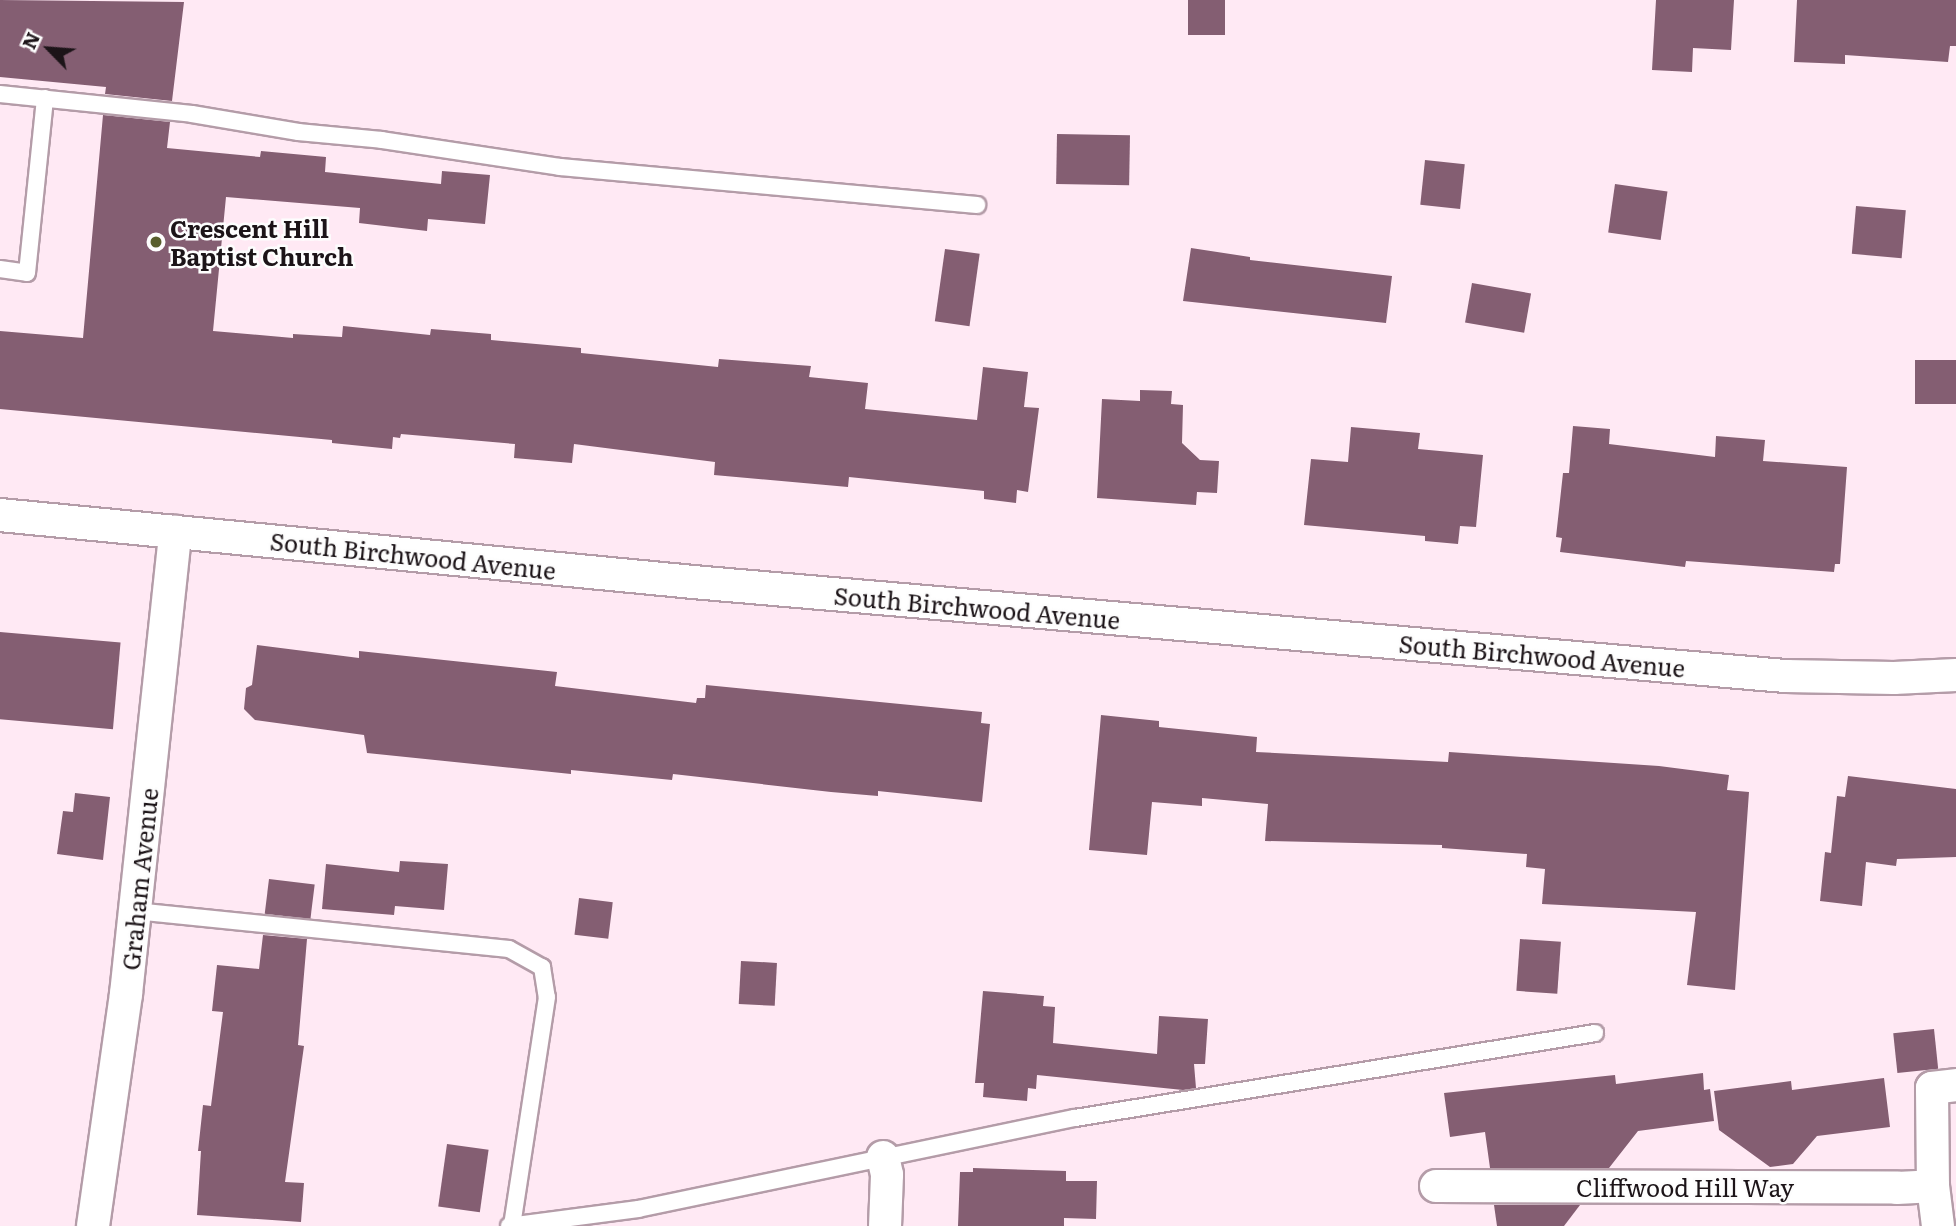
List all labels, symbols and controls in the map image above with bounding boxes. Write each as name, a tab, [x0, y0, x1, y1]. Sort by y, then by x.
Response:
north arrow	[14, 14, 84, 84]
text: N	[14, 27, 46, 53]
place label: Crescent Hill Baptist Church	[170, 214, 354, 270]
marker: Crescent Hill Baptist Church	[148, 234, 164, 250]
street label: South Birchwood Avenue	[269, 526, 557, 584]
street label: South Birchwood Avenue	[833, 580, 1121, 634]
street label: South Birchwood Avenue	[1398, 628, 1686, 682]
street label: Graham Avenue	[115, 786, 163, 972]
street label: Cliffwood Hill Way	[1576, 1173, 1794, 1201]

